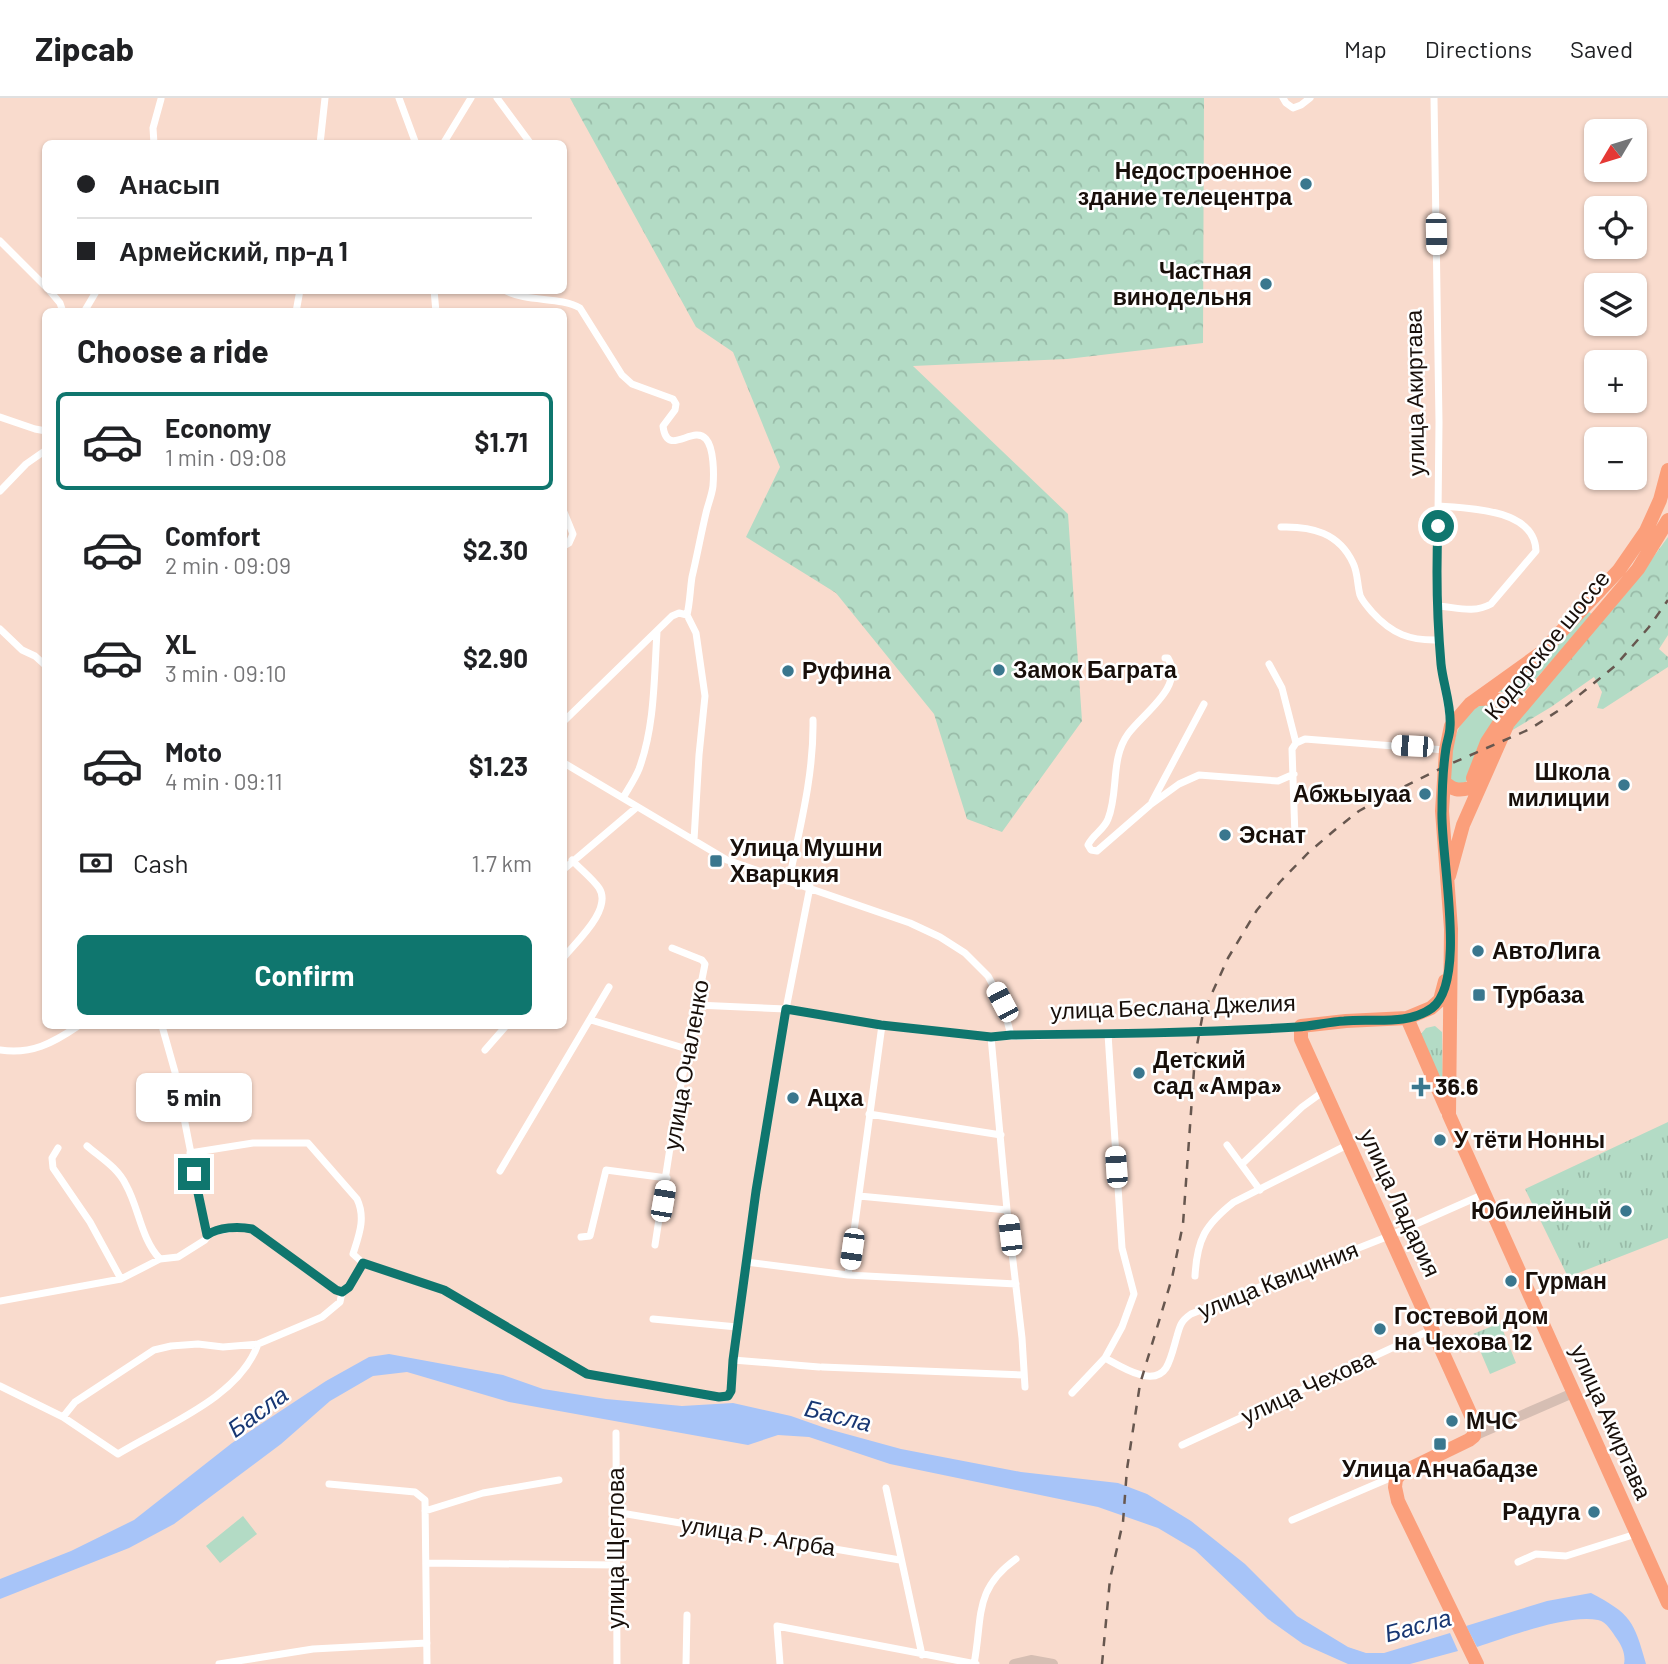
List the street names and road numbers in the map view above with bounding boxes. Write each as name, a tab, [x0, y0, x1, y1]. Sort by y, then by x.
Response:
street label: улица Акиртава	[1399, 309, 1429, 476]
street label: Кодорское шоссе	[1478, 564, 1615, 725]
street label: улица Очаленко	[656, 977, 714, 1152]
street label: улица Беслана Джелия	[1050, 988, 1296, 1024]
street label: улица Ладария	[1354, 1124, 1447, 1281]
street label: улица Квициния	[1193, 1234, 1362, 1324]
street label: улица Акиртава	[1565, 1340, 1659, 1503]
street label: улица Чехова	[1236, 1343, 1379, 1429]
street label: улица Щеглова	[601, 1467, 629, 1629]
street label: улица Р. Агрба	[679, 1509, 838, 1561]

